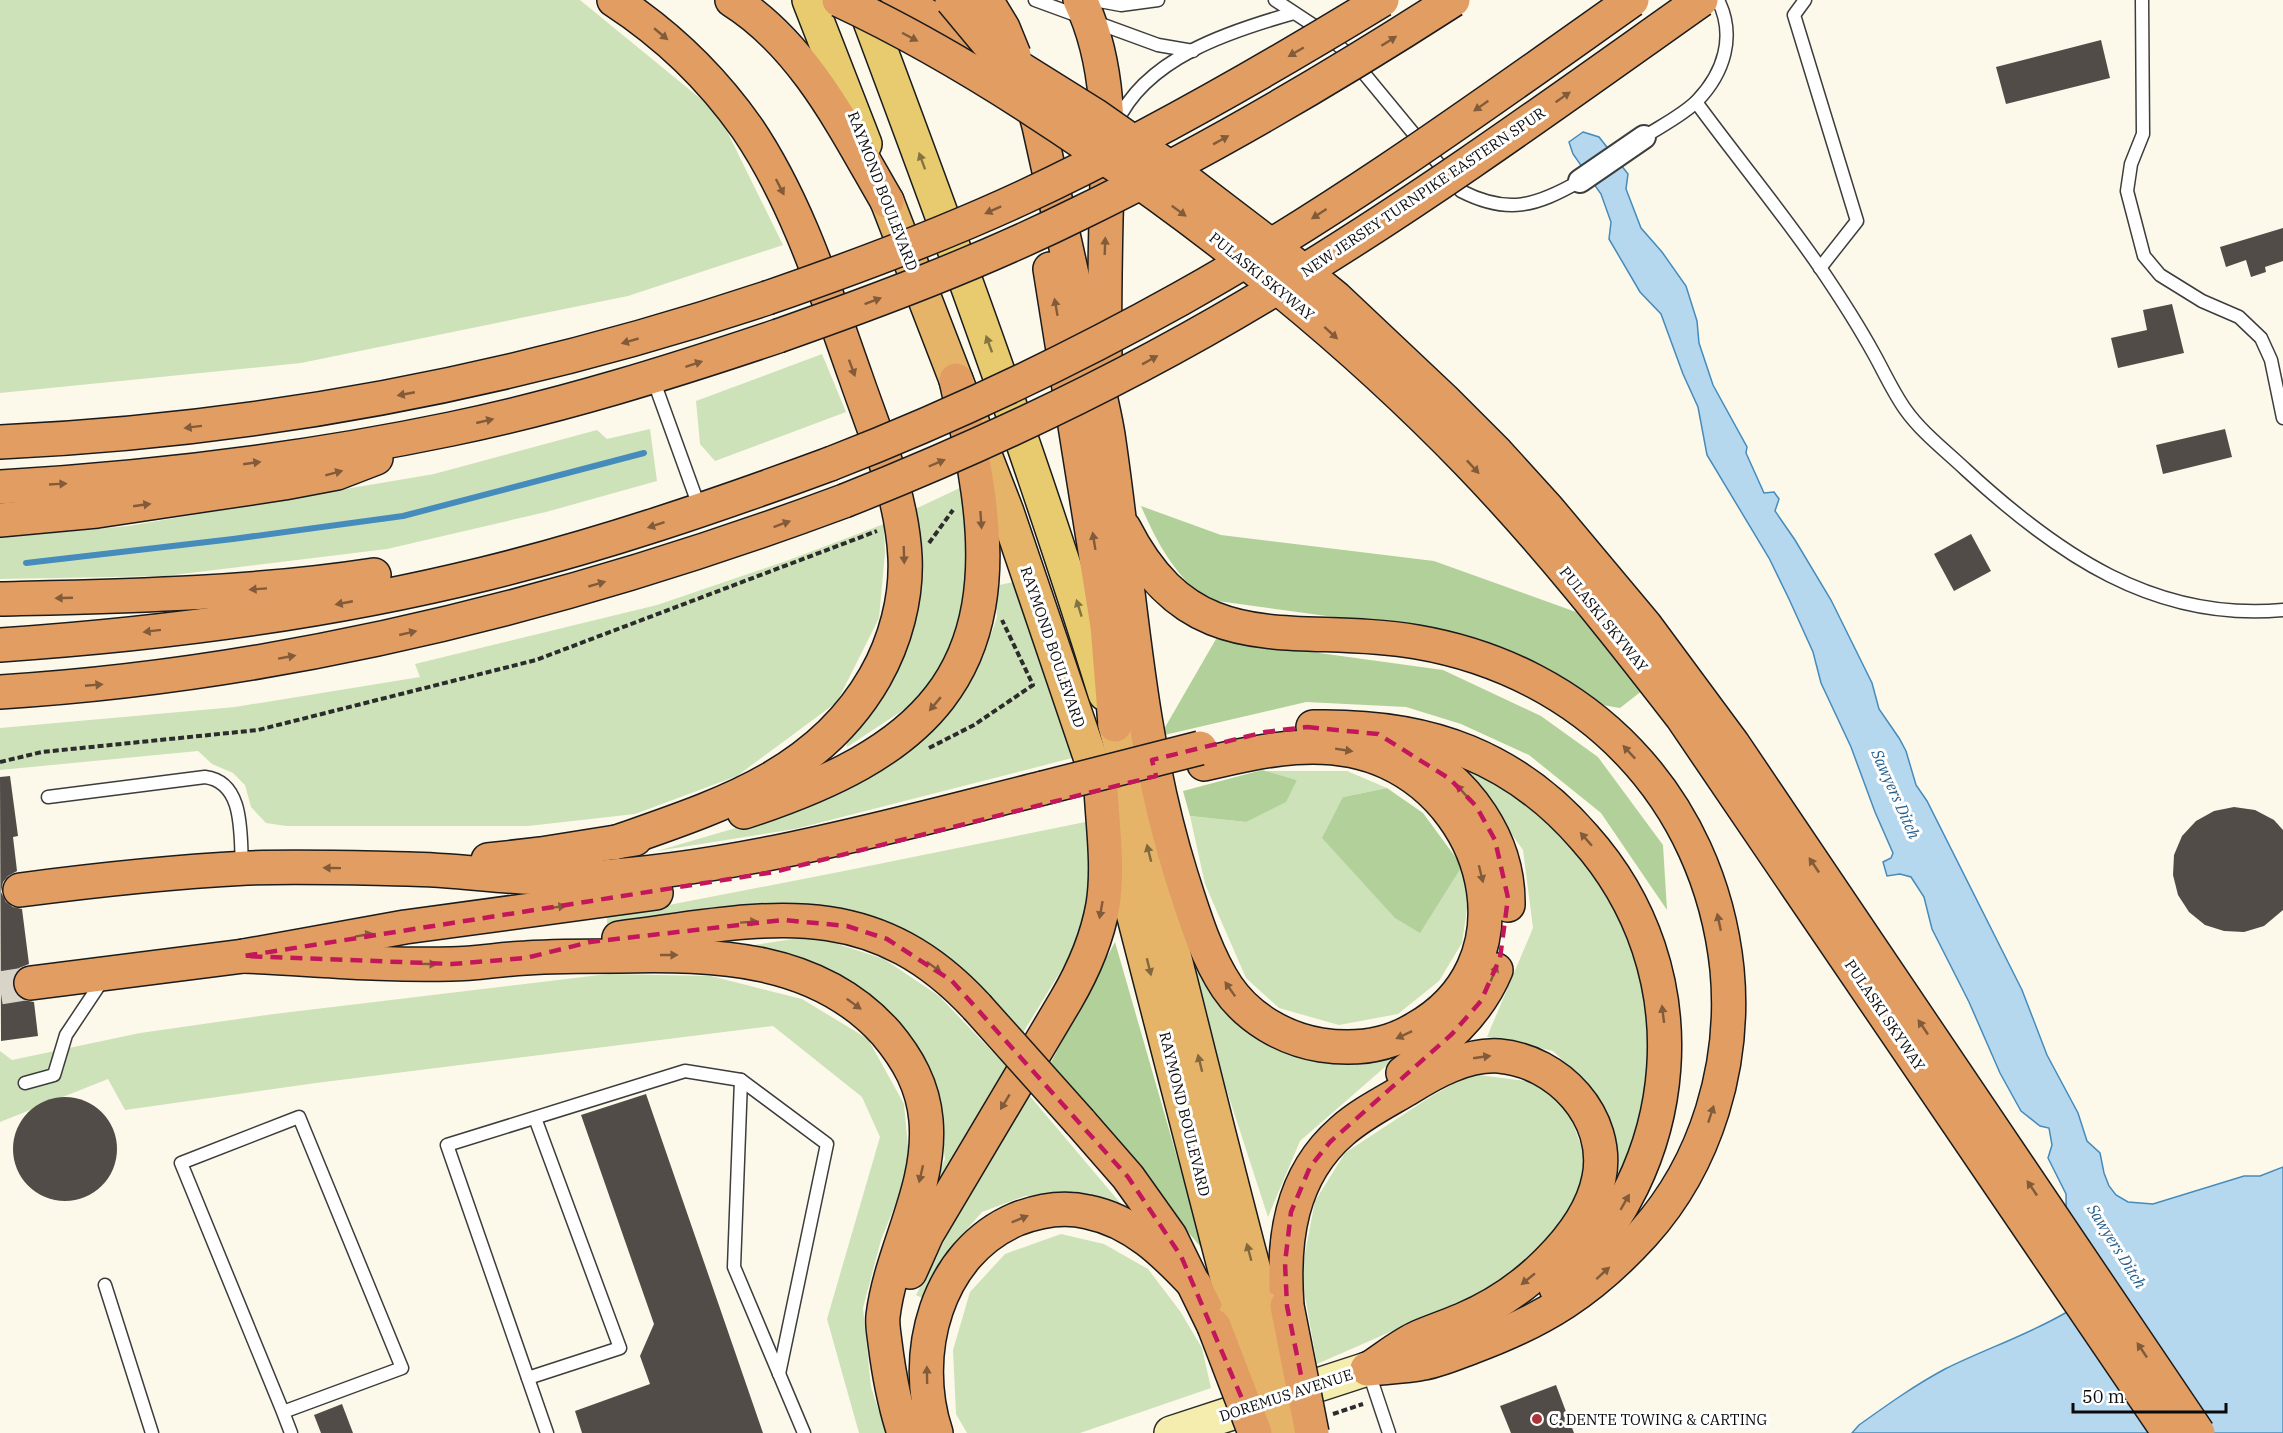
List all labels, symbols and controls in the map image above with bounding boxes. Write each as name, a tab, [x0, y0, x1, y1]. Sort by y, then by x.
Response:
one-way arrow	[653, 28, 669, 41]
one-way arrow	[902, 32, 919, 42]
one-way arrow	[1381, 36, 1397, 47]
one-way arrow	[1288, 47, 1304, 58]
one-way arrow	[1554, 91, 1570, 103]
one-way arrow	[1474, 100, 1490, 112]
street label: NEW JERSEY TURNPIKE EASTERN SPUR	[1297, 103, 1549, 281]
street label: RAYMOND BOULEVARD	[844, 109, 922, 273]
one-way arrow	[1213, 135, 1230, 145]
one-way arrow	[917, 152, 926, 170]
one-way arrow	[775, 179, 785, 196]
one-way arrow	[1171, 205, 1187, 217]
one-way arrow	[984, 206, 1002, 216]
one-way arrow	[1311, 209, 1328, 220]
street label: PULASKI SKYWAY	[1206, 228, 1319, 325]
one-way arrow	[1101, 237, 1110, 256]
one-way arrow	[864, 296, 882, 306]
one-way arrow	[1051, 298, 1060, 317]
one-way arrow	[1323, 326, 1338, 339]
one-way arrow	[984, 335, 994, 353]
one-way arrow	[621, 336, 639, 346]
one-way arrow	[1142, 355, 1159, 365]
one-way arrow	[685, 359, 703, 368]
one-way arrow	[848, 359, 858, 377]
one-way arrow	[397, 390, 416, 399]
one-way arrow	[476, 416, 495, 425]
one-way arrow	[183, 422, 202, 432]
one-way arrow	[243, 458, 262, 468]
one-way arrow	[928, 458, 946, 467]
one-way arrow	[1465, 460, 1479, 474]
one-way arrow	[325, 468, 343, 477]
one-way arrow	[49, 479, 68, 488]
one-way arrow	[132, 500, 151, 509]
one-way arrow	[976, 510, 985, 529]
one-way arrow	[773, 518, 791, 528]
one-way arrow	[647, 521, 665, 530]
one-way arrow	[1089, 532, 1098, 551]
one-way arrow	[900, 546, 909, 565]
street label: PULASKI SKYWAY	[1556, 563, 1653, 676]
street label: RAYMOND BOULEVARD	[1016, 564, 1090, 730]
one-way arrow	[588, 579, 606, 588]
one-way arrow	[249, 584, 268, 594]
one-way arrow	[54, 593, 73, 602]
one-way arrow	[335, 598, 354, 607]
one-way arrow	[1074, 599, 1083, 617]
one-way arrow	[142, 627, 161, 636]
one-way arrow	[399, 627, 417, 637]
one-way arrow	[278, 652, 297, 661]
one-way arrow	[85, 680, 104, 690]
one-way arrow	[929, 696, 942, 711]
one-way arrow	[1622, 744, 1636, 759]
water label: Sawyers Ditch	[1867, 745, 1925, 842]
one-way arrow	[1335, 746, 1354, 755]
one-way arrow	[1456, 784, 1469, 799]
one-way arrow	[1579, 831, 1593, 846]
one-way arrow	[1144, 844, 1153, 862]
one-way arrow	[1809, 857, 1820, 873]
one-way arrow	[322, 863, 341, 873]
one-way arrow	[1477, 865, 1486, 883]
one-way arrow	[1097, 901, 1106, 920]
one-way arrow	[547, 902, 566, 911]
one-way arrow	[1714, 912, 1723, 931]
one-way arrow	[740, 917, 759, 927]
one-way arrow	[354, 930, 373, 939]
one-way arrow	[659, 950, 678, 960]
street label: PULASKI SKYWAY	[1841, 956, 1929, 1075]
one-way arrow	[419, 959, 438, 969]
one-way arrow	[1145, 959, 1154, 977]
one-way arrow	[926, 961, 942, 973]
one-way arrow	[1490, 963, 1500, 981]
one-way arrow	[1224, 982, 1236, 998]
one-way arrow	[845, 998, 861, 1010]
one-way arrow	[1658, 1004, 1668, 1023]
one-way arrow	[1917, 1019, 1929, 1035]
street label: RAYMOND BOULEVARD	[1155, 1030, 1215, 1198]
one-way arrow	[1394, 1030, 1412, 1040]
one-way arrow	[1472, 1053, 1491, 1062]
one-way arrow	[1195, 1054, 1205, 1072]
one-way arrow	[1000, 1094, 1011, 1110]
one-way arrow	[1707, 1105, 1716, 1123]
one-way arrow	[916, 1164, 925, 1183]
one-way arrow	[2027, 1180, 2038, 1196]
one-way arrow	[1620, 1193, 1630, 1210]
water label: Sawyers Ditch	[2082, 1199, 2151, 1292]
one-way arrow	[1011, 1214, 1029, 1224]
one-way arrow	[1244, 1243, 1253, 1261]
one-way arrow	[1596, 1266, 1611, 1280]
one-way arrow	[1520, 1273, 1536, 1286]
one-way arrow	[2136, 1341, 2147, 1358]
street label: DOREMUS AVENUE	[1217, 1364, 1355, 1426]
one-way arrow	[922, 1366, 932, 1385]
scale bar	[2073, 1376, 2226, 1414]
text: 50 m	[2082, 1385, 2125, 1408]
place label: C. DENTE TOWING & CARTING	[1549, 1410, 1767, 1429]
marker: C. DENTE TOWING & CARTING	[1530, 1412, 1544, 1426]

